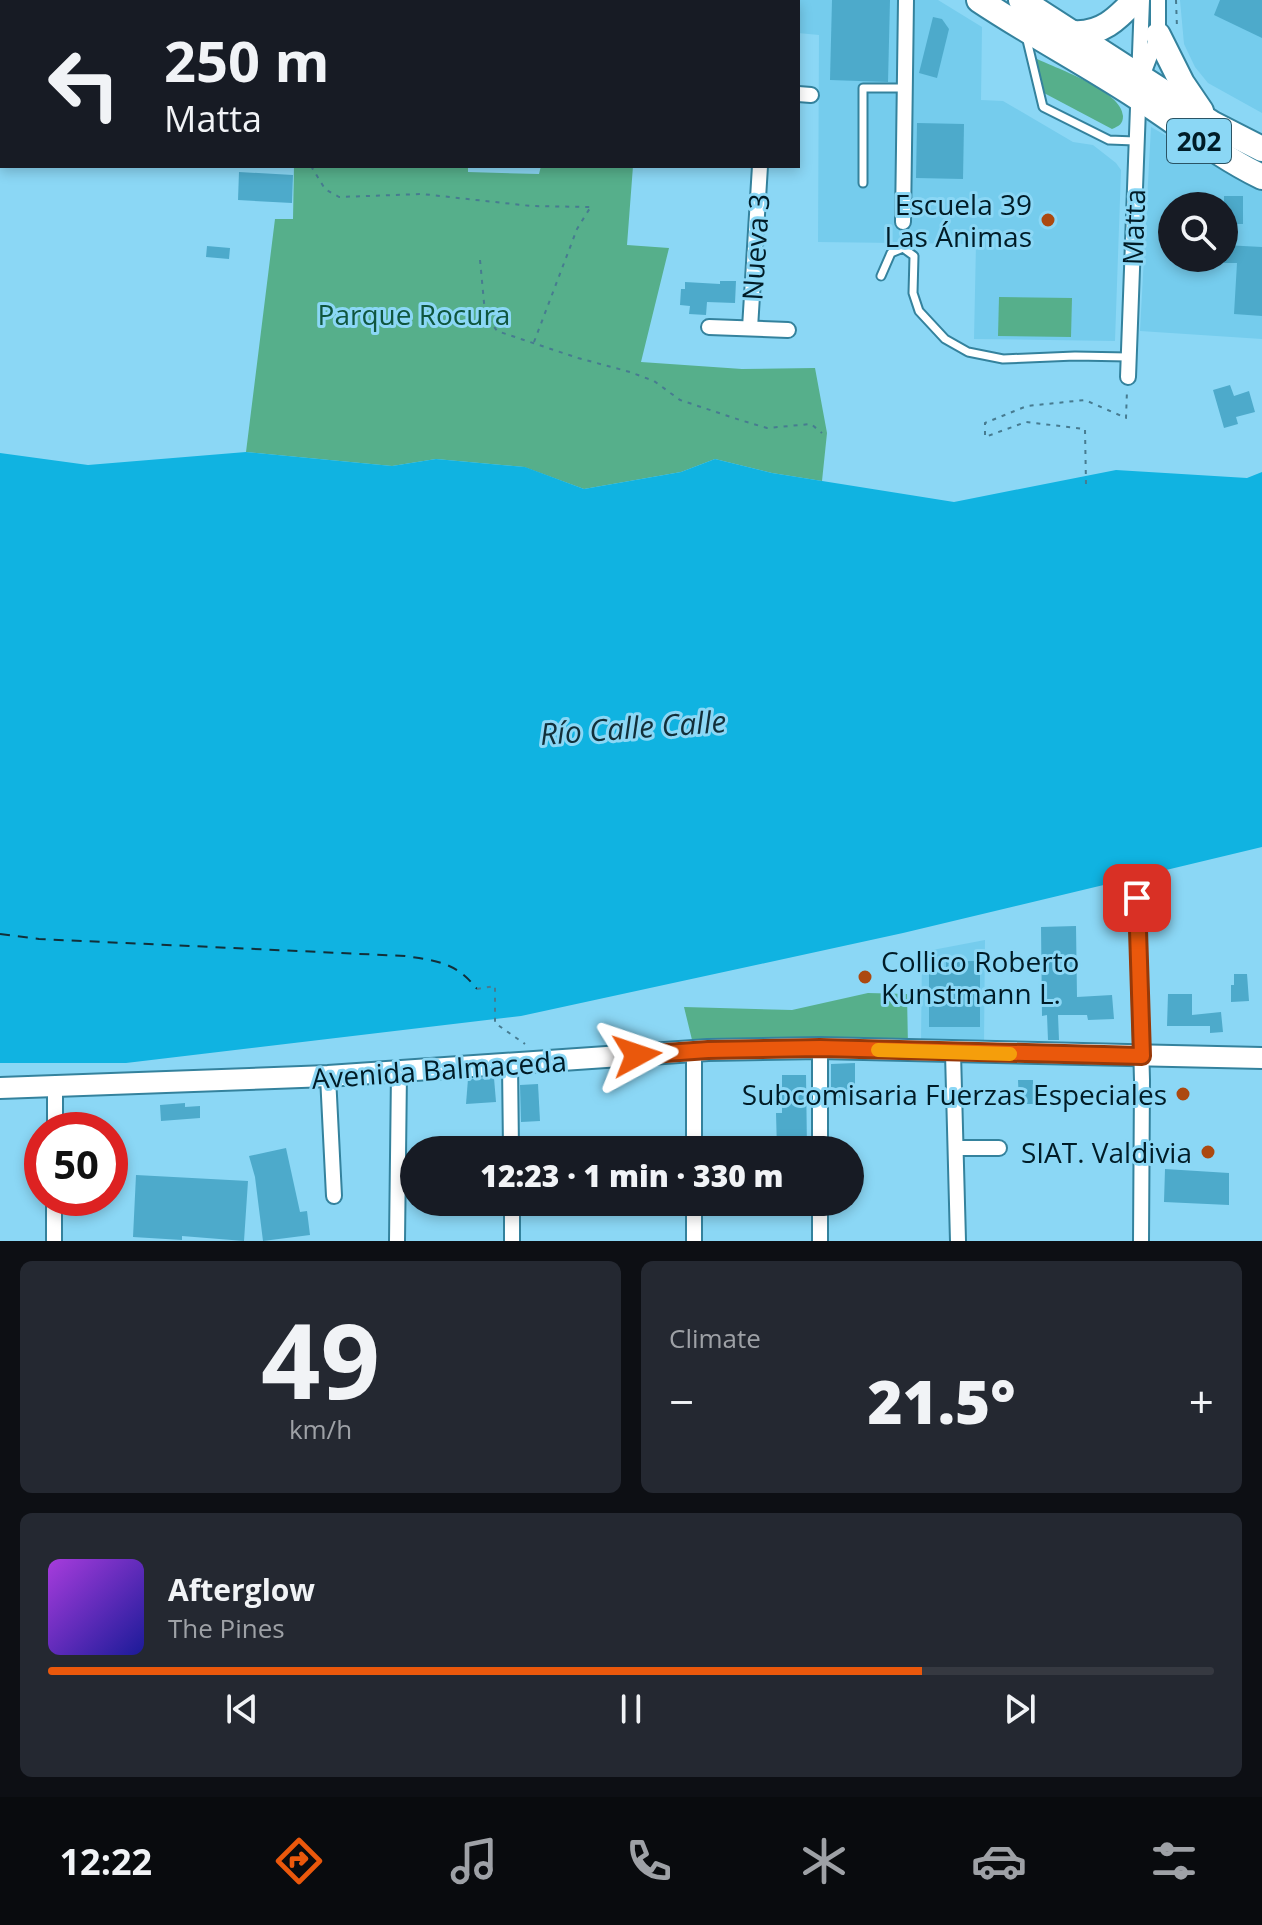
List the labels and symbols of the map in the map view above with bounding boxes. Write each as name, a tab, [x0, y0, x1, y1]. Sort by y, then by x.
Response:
road number: 202	[1167, 119, 1231, 163]
place label: Escuela 39 Las Ánimas	[884, 185, 1032, 255]
street label: Matta	[1113, 188, 1153, 266]
street label: Nueva 3	[732, 192, 778, 302]
marker: Escuela 39 Las Ánimas	[1039, 211, 1057, 229]
park label: Parque Rocura	[318, 295, 510, 333]
water label: Río Calle Calle	[539, 700, 728, 754]
pin	[1103, 864, 1171, 932]
place label: Collico Roberto Kunstmann L.	[881, 942, 1079, 1012]
marker: Collico Roberto Kunstmann L.	[856, 968, 874, 986]
position arrow	[595, 1013, 679, 1097]
street label: Avenida Balmaceda	[310, 1041, 568, 1097]
place label: Subcomisaria Fuerzas Especiales	[742, 1075, 1167, 1113]
marker: Subcomisaria Fuerzas Especiales	[1174, 1085, 1192, 1103]
speed limit sign: 50	[24, 1112, 128, 1216]
place label: SIAT. Valdivia	[1021, 1133, 1192, 1171]
marker: SIAT. Valdivia	[1199, 1143, 1217, 1161]

